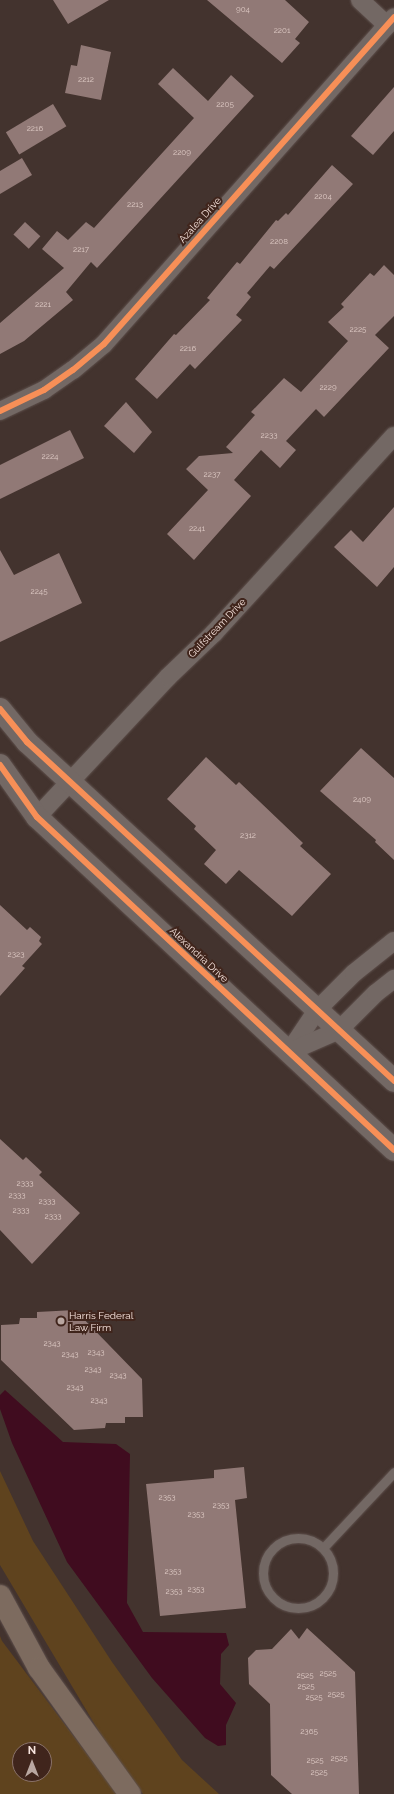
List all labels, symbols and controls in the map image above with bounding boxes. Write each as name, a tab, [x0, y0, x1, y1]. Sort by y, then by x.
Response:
house number: 904	[236, 5, 250, 15]
house number: 2201	[274, 26, 290, 36]
house number: 2212	[78, 75, 94, 85]
house number: 2205	[216, 100, 234, 110]
house number: 2216	[27, 124, 43, 134]
house number: 2209	[173, 148, 191, 158]
house number: 2204	[314, 192, 332, 202]
street label: Azalea Drive	[176, 195, 224, 245]
house number: 2213	[127, 200, 143, 210]
house number: 2208	[270, 237, 288, 247]
house number: 2217	[73, 245, 89, 255]
house number: 2221	[35, 300, 51, 310]
house number: 2225	[350, 325, 366, 335]
house number: 2216	[180, 344, 196, 354]
house number: 2229	[319, 383, 337, 393]
house number: 2233	[261, 431, 277, 441]
house number: 2224	[42, 452, 58, 462]
house number: 2237	[204, 470, 220, 480]
house number: 2241	[189, 524, 205, 534]
house number: 2245	[30, 587, 48, 597]
street label: Gulfstream Drive	[186, 596, 248, 660]
house number: 2409	[353, 795, 371, 805]
house number: 2312	[240, 831, 256, 841]
street label: Alexandria Drive	[167, 925, 231, 985]
house number: 2323	[8, 950, 24, 960]
house number: 2333	[17, 1179, 33, 1189]
house number: 2333	[9, 1191, 25, 1201]
house number: 2333	[39, 1197, 55, 1207]
house number: 2333	[13, 1206, 29, 1216]
house number: 2333	[45, 1212, 61, 1222]
place label: Harris Federal Law Firm	[69, 1309, 134, 1332]
marker: Harris Federal Law Firm	[56, 1316, 66, 1326]
house number: 2343	[43, 1339, 61, 1349]
house number: 2343	[87, 1348, 105, 1358]
house number: 2343	[61, 1350, 79, 1360]
house number: 2343	[84, 1365, 102, 1375]
house number: 2343	[109, 1371, 127, 1381]
house number: 2343	[66, 1383, 84, 1393]
house number: 2343	[90, 1396, 108, 1406]
house number: 2353	[158, 1493, 176, 1503]
house number: 2353	[212, 1501, 230, 1511]
house number: 2353	[187, 1510, 205, 1520]
house number: 2353	[164, 1567, 182, 1577]
house number: 2353	[187, 1585, 205, 1595]
house number: 2353	[165, 1587, 183, 1597]
house number: 2525	[319, 1669, 337, 1679]
house number: 2525	[296, 1671, 314, 1681]
house number: 2525	[297, 1682, 315, 1692]
house number: 2525	[327, 1690, 345, 1700]
house number: 2525	[305, 1693, 323, 1703]
house number: 2365	[300, 1727, 318, 1737]
north arrow	[12, 1742, 52, 1782]
text: N	[28, 1744, 36, 1757]
house number: 2525	[330, 1754, 348, 1764]
house number: 2525	[306, 1756, 324, 1766]
house number: 2525	[310, 1768, 328, 1778]

